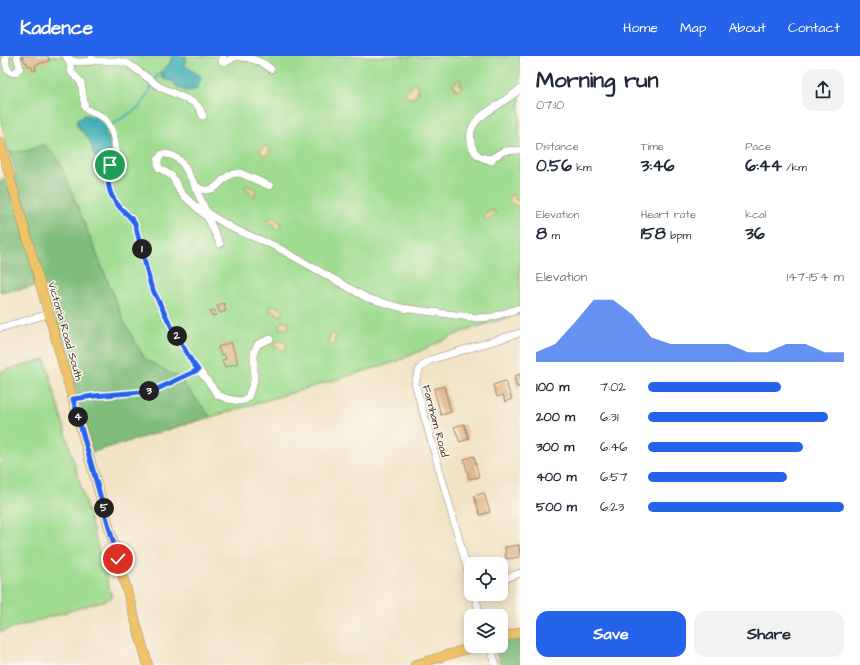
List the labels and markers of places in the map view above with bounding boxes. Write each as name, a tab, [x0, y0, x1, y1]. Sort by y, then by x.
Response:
pin	[93, 148, 127, 182]
pin: 1	[132, 239, 152, 259]
pin: 2	[167, 326, 187, 346]
pin: 3	[139, 381, 159, 401]
pin: 4	[68, 407, 88, 427]
pin: 5	[94, 498, 114, 518]
pin	[101, 542, 135, 576]

